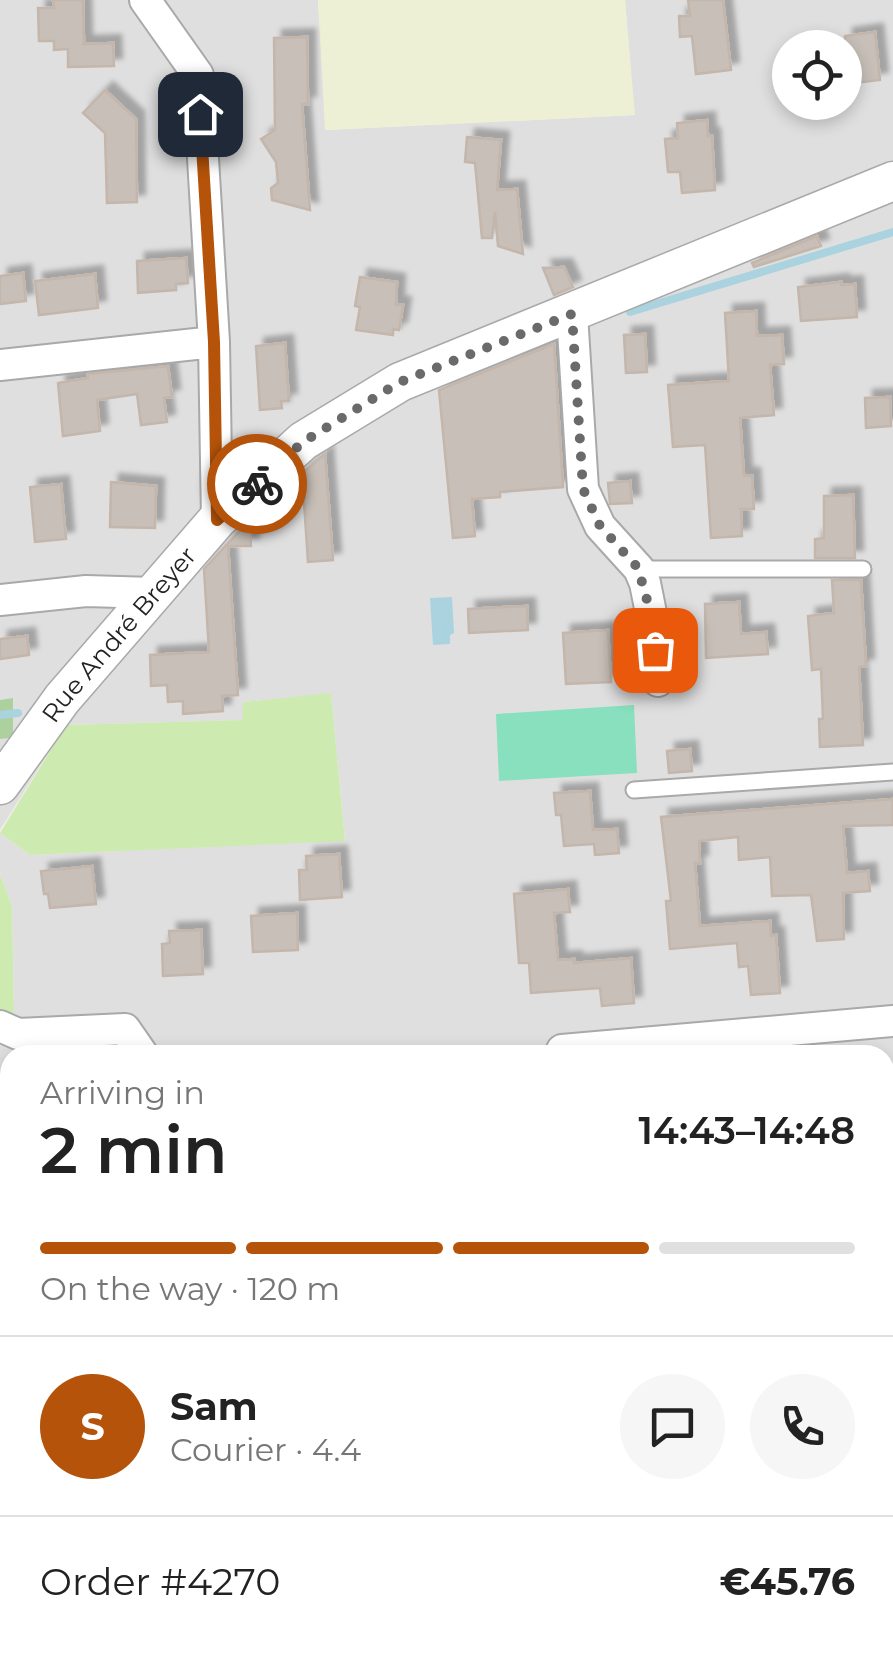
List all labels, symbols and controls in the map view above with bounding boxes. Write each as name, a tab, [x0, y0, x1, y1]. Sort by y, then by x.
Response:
map controls	[772, 30, 862, 120]
button: locate	[772, 30, 862, 120]
pin	[158, 72, 243, 157]
icon: home	[173, 87, 228, 142]
courier	[207, 434, 307, 534]
icon: bike	[230, 457, 285, 512]
street label: Rue André Breyer	[35, 540, 202, 728]
pin	[613, 608, 698, 693]
icon: bag	[628, 623, 683, 678]
text: Arriving in	[40, 1073, 205, 1112]
text: 14:43–14:48	[639, 1107, 855, 1154]
text: 2 min	[40, 1110, 228, 1189]
text: On the way · 120 m	[40, 1269, 340, 1308]
button: chat	[620, 1374, 725, 1479]
button: phone	[750, 1374, 855, 1479]
text: Sam	[170, 1383, 258, 1430]
text: S	[80, 1403, 105, 1450]
text: Courier · 4.4	[170, 1430, 361, 1469]
text: Order #4270	[40, 1558, 280, 1605]
text: €45.76	[720, 1558, 855, 1605]

